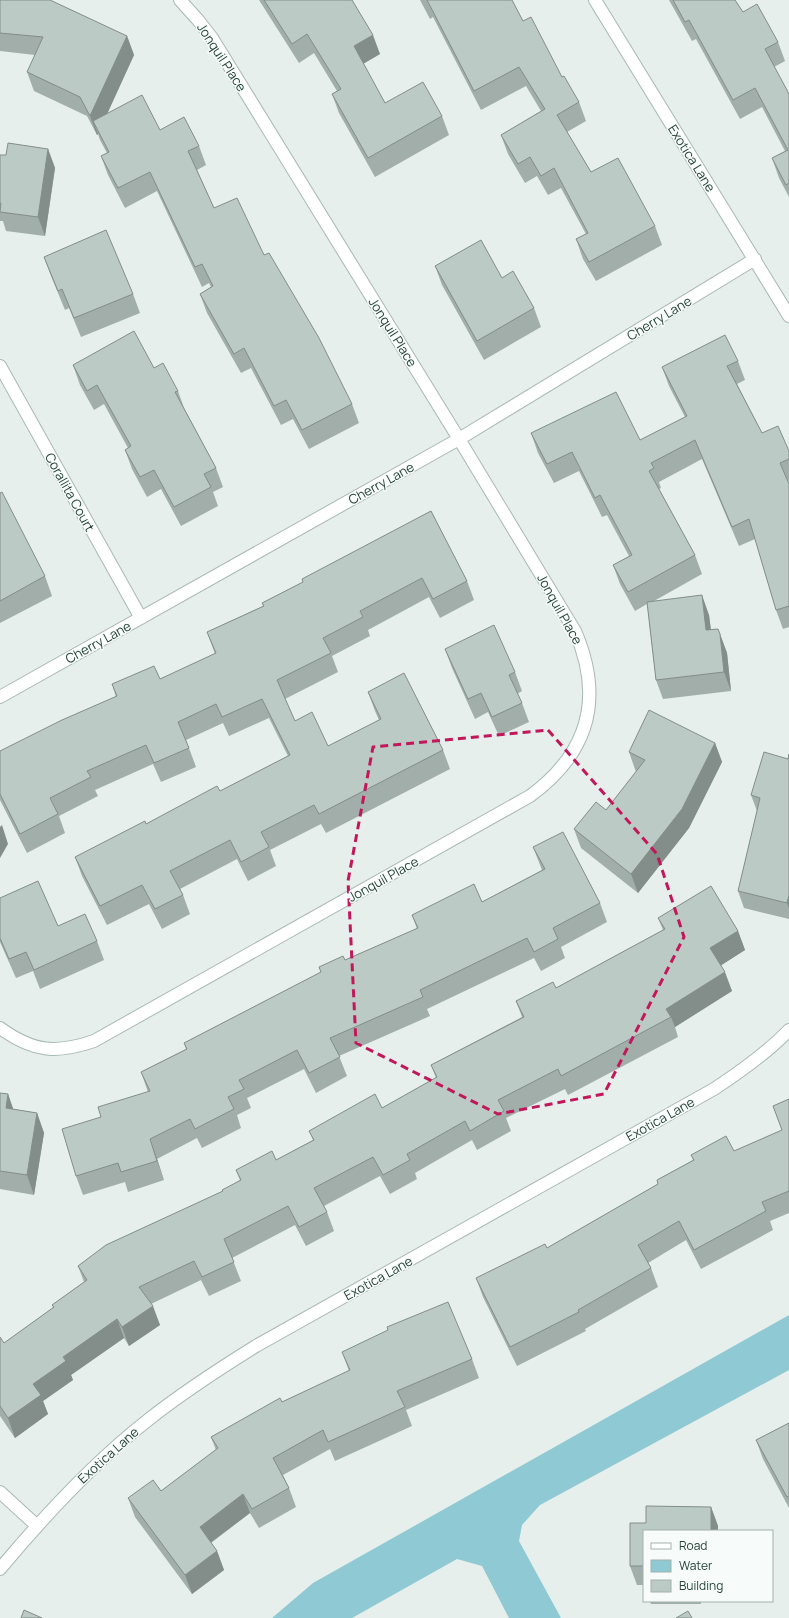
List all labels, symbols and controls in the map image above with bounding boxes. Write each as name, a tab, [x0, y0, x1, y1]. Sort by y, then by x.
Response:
street label: Jonquil Place	[193, 19, 251, 95]
street label: Exotica Lane	[664, 121, 720, 195]
street label: Cherry Lane	[623, 291, 695, 344]
street label: Jonquil Place	[365, 294, 422, 370]
street label: Corallita Court	[41, 449, 99, 535]
street label: Cherry Lane	[345, 457, 417, 508]
street label: Jonquil Place	[533, 570, 587, 648]
street label: Cherry Lane	[62, 616, 134, 667]
street label: Jonquil Place	[344, 852, 422, 906]
street label: Exotica Lane	[622, 1093, 698, 1145]
street label: Exotica Lane	[340, 1252, 416, 1304]
street label: Exotica Lane	[74, 1423, 143, 1487]
legend	[643, 1530, 773, 1602]
text: Road	[679, 1537, 707, 1554]
text: Water	[679, 1557, 713, 1574]
text: Building	[679, 1577, 723, 1594]

